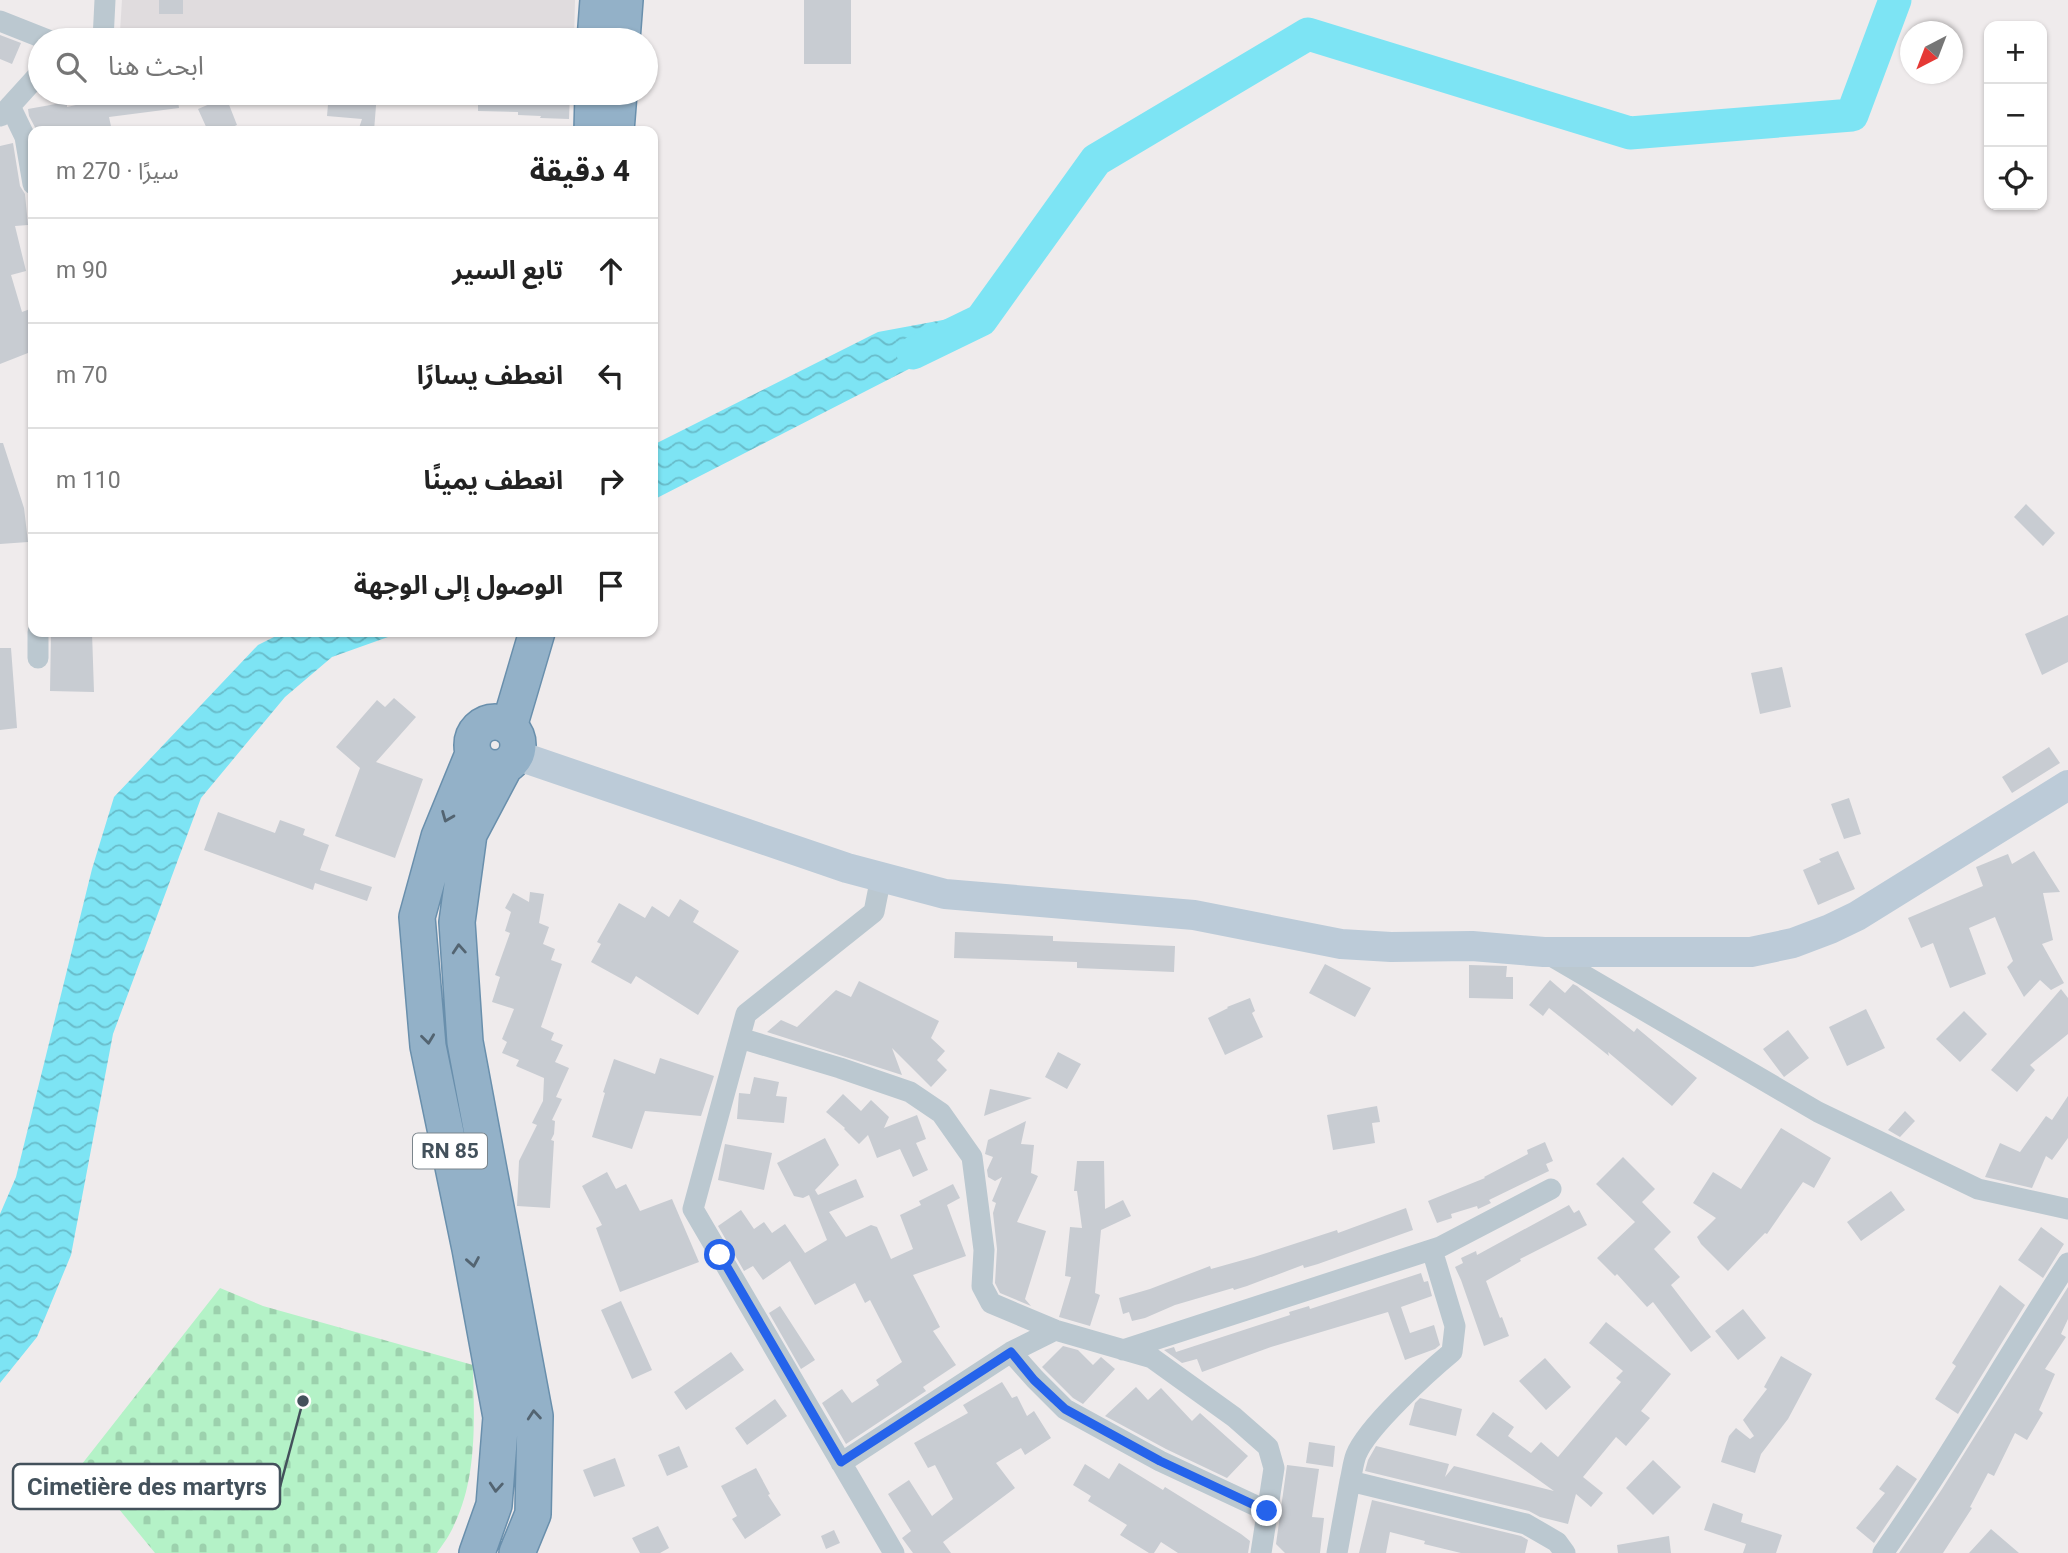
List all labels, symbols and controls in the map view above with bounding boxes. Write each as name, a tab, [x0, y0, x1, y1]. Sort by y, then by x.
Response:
north arrow	[1900, 21, 1963, 84]
map controls	[1984, 21, 2047, 210]
button: +	[1984, 21, 2047, 84]
search box	[28, 28, 658, 105]
icon: search	[52, 48, 90, 86]
text: ابحث هنا	[108, 51, 204, 81]
button: −	[1984, 84, 2047, 147]
button: locate	[1984, 147, 2047, 210]
text: 4 دقيقة	[530, 153, 630, 188]
text: سيرًا · 270 m	[56, 158, 179, 185]
icon: ahead	[592, 252, 630, 290]
text: تابع السير	[452, 255, 563, 285]
text: 90 m	[56, 257, 108, 284]
icon: left	[592, 357, 630, 395]
text: انعطف يسارًا	[417, 360, 563, 390]
text: 70 m	[56, 362, 108, 389]
icon: right	[592, 462, 630, 500]
text: انعطف يمينًا	[424, 465, 563, 495]
text: 110 m	[56, 467, 121, 494]
icon: arrive	[592, 567, 630, 605]
text: الوصول إلى الوجهة	[354, 570, 563, 600]
one-way arrow	[442, 810, 456, 822]
one-way arrow	[452, 943, 467, 954]
one-way arrow	[421, 1034, 436, 1045]
road number: RN 85	[413, 1134, 487, 1168]
route start	[704, 1239, 735, 1270]
one-way arrow	[464, 1256, 479, 1268]
one-way arrow	[527, 1409, 542, 1420]
callout: Cimetière des martyrs	[13, 1464, 280, 1509]
text: Cimetière des martyrs	[27, 1473, 267, 1501]
one-way arrow	[488, 1482, 503, 1493]
route end	[1251, 1495, 1282, 1526]

